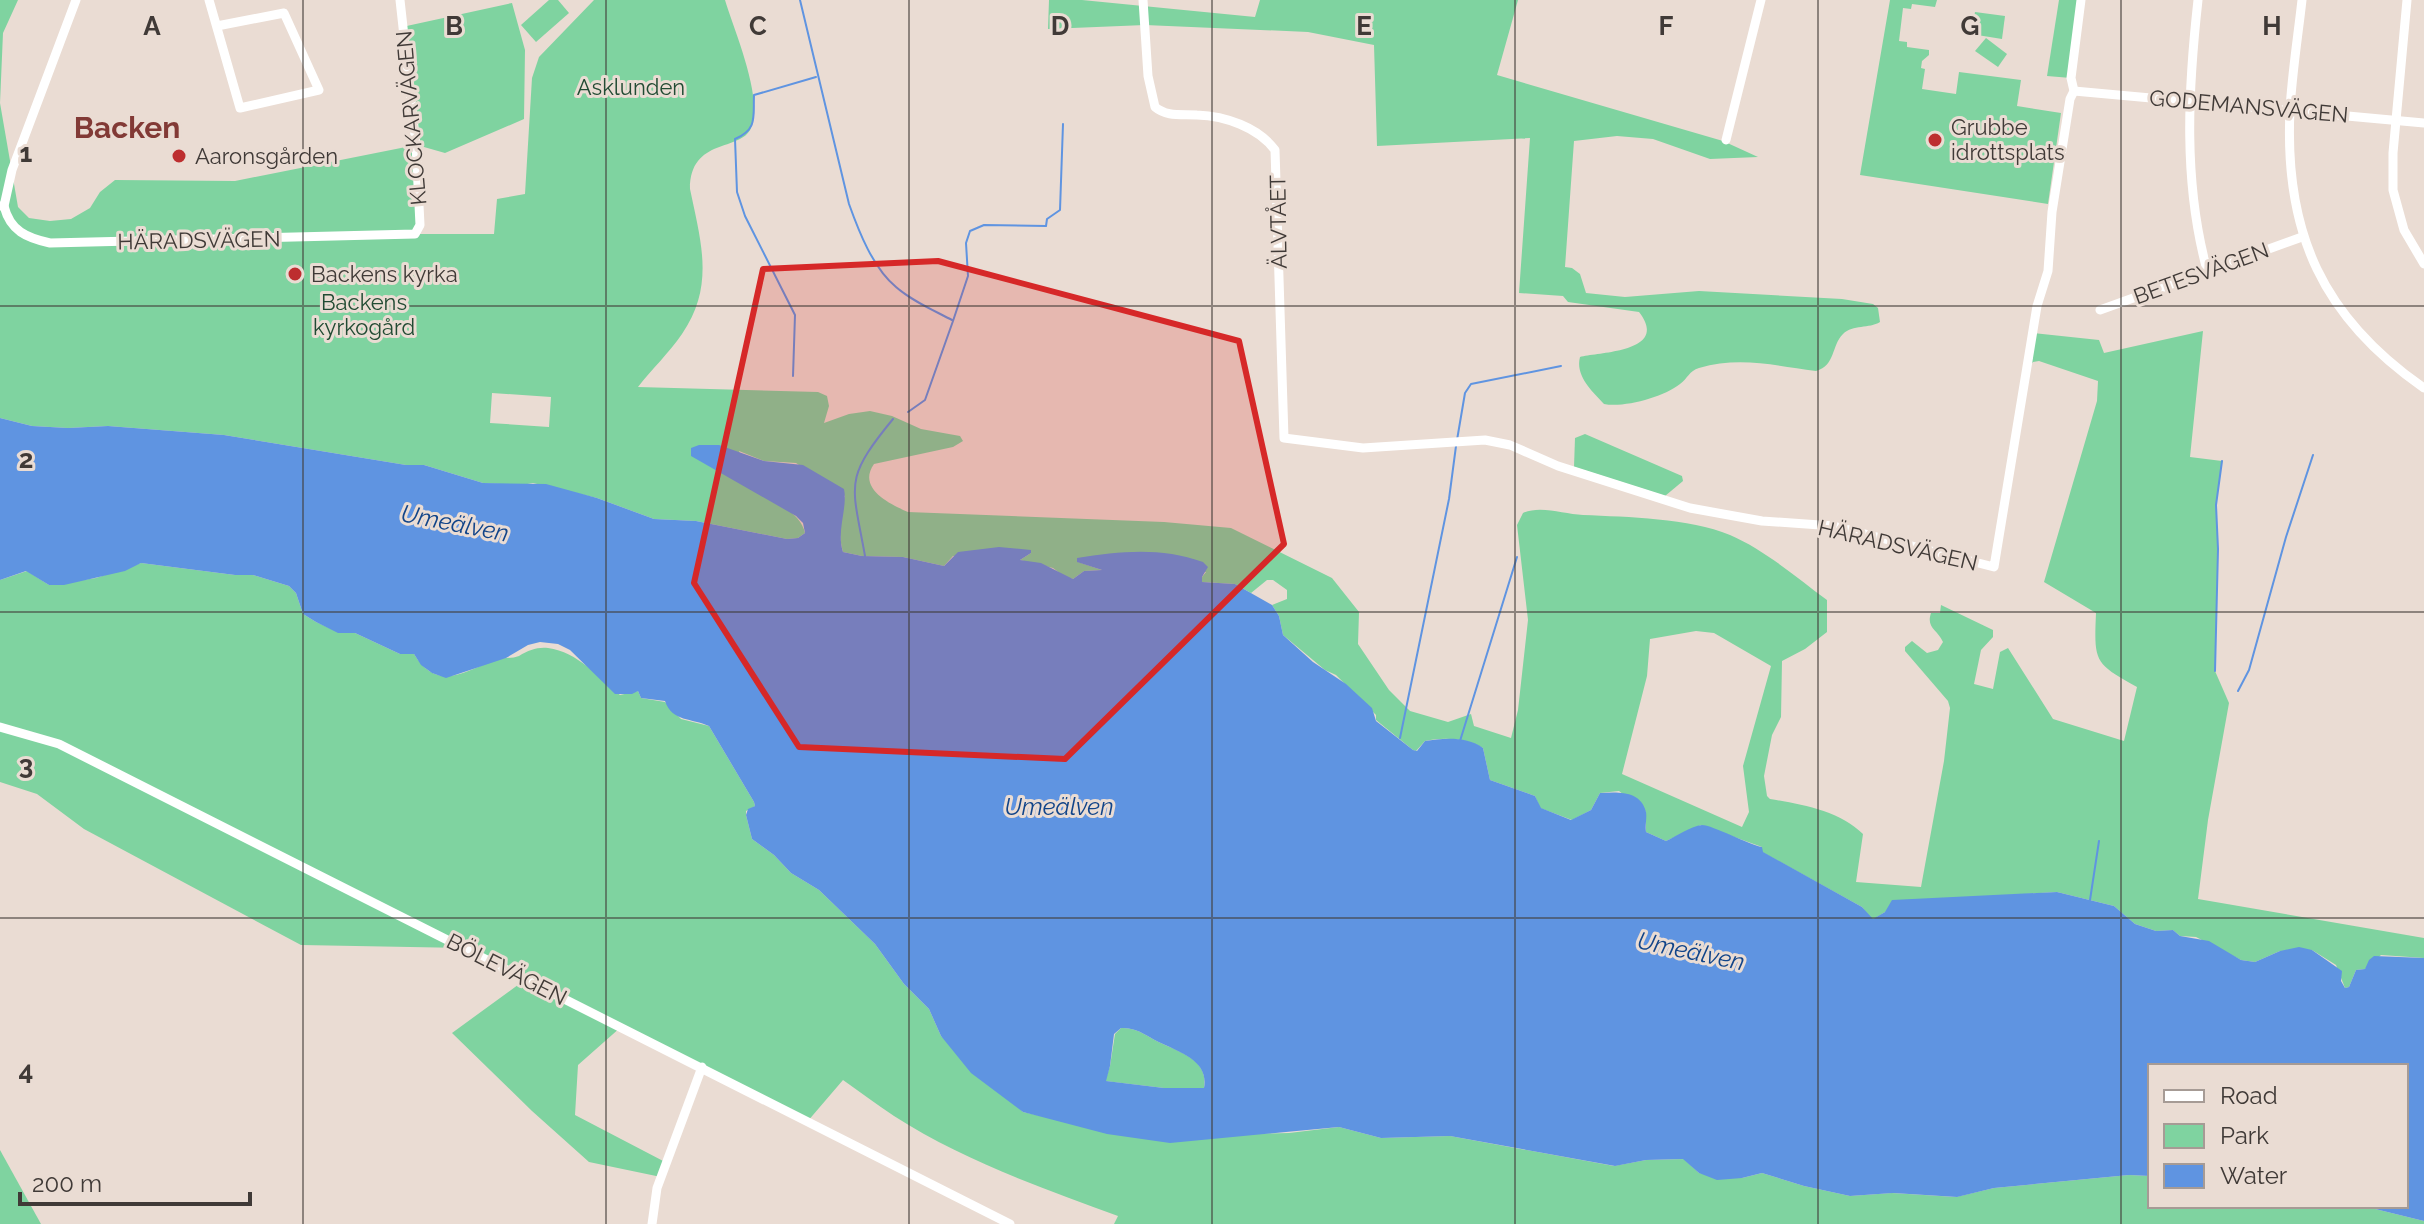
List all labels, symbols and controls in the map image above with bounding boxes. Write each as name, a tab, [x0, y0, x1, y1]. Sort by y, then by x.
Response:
text: A	[143, 11, 161, 41]
text: B	[445, 11, 463, 41]
text: C	[749, 11, 767, 41]
text: D	[1051, 11, 1069, 41]
text: E	[1356, 11, 1372, 41]
text: F	[1659, 11, 1674, 41]
text: G	[1961, 11, 1979, 41]
text: H	[2262, 11, 2282, 41]
street label: KLOCKARVÄGEN	[390, 30, 432, 206]
park label: Asklunden	[577, 74, 685, 100]
street label: GODEMANSVÄGEN	[2148, 84, 2350, 128]
district label: Backen	[74, 110, 180, 145]
place label: Grubbe idrottsplats	[1951, 114, 2065, 165]
marker: Grubbe idrottsplats	[1926, 131, 1944, 149]
text: 1	[20, 138, 33, 168]
place label: Aaronsgården	[195, 143, 338, 169]
marker: Aaronsgården	[170, 147, 188, 165]
street label: ÄLVTÅET	[1264, 174, 1292, 269]
street label: HÄRADSVÄGEN	[117, 226, 281, 254]
street label: BETESVÄGEN	[2130, 237, 2272, 309]
place label: Backens kyrka	[311, 261, 458, 287]
marker: Backens kyrka	[286, 265, 304, 283]
park label: Backens kyrkogård	[313, 289, 415, 340]
text: 2	[19, 444, 33, 474]
water label: Umeälven	[399, 498, 511, 548]
street label: HÄRADSVÄGEN	[1816, 514, 1980, 576]
text: 3	[19, 750, 33, 780]
water label: Umeälven	[1004, 792, 1114, 821]
water label: Umeälven	[1635, 925, 1747, 977]
street label: BÖLEVÄGEN	[443, 928, 571, 1010]
text: 4	[19, 1056, 33, 1086]
legend	[2148, 1064, 2408, 1208]
text: Road	[2220, 1081, 2278, 1110]
text: Park	[2220, 1121, 2269, 1150]
scale bar	[20, 1156, 250, 1206]
text: Water	[2220, 1161, 2288, 1190]
text: 200 m	[32, 1169, 102, 1198]

